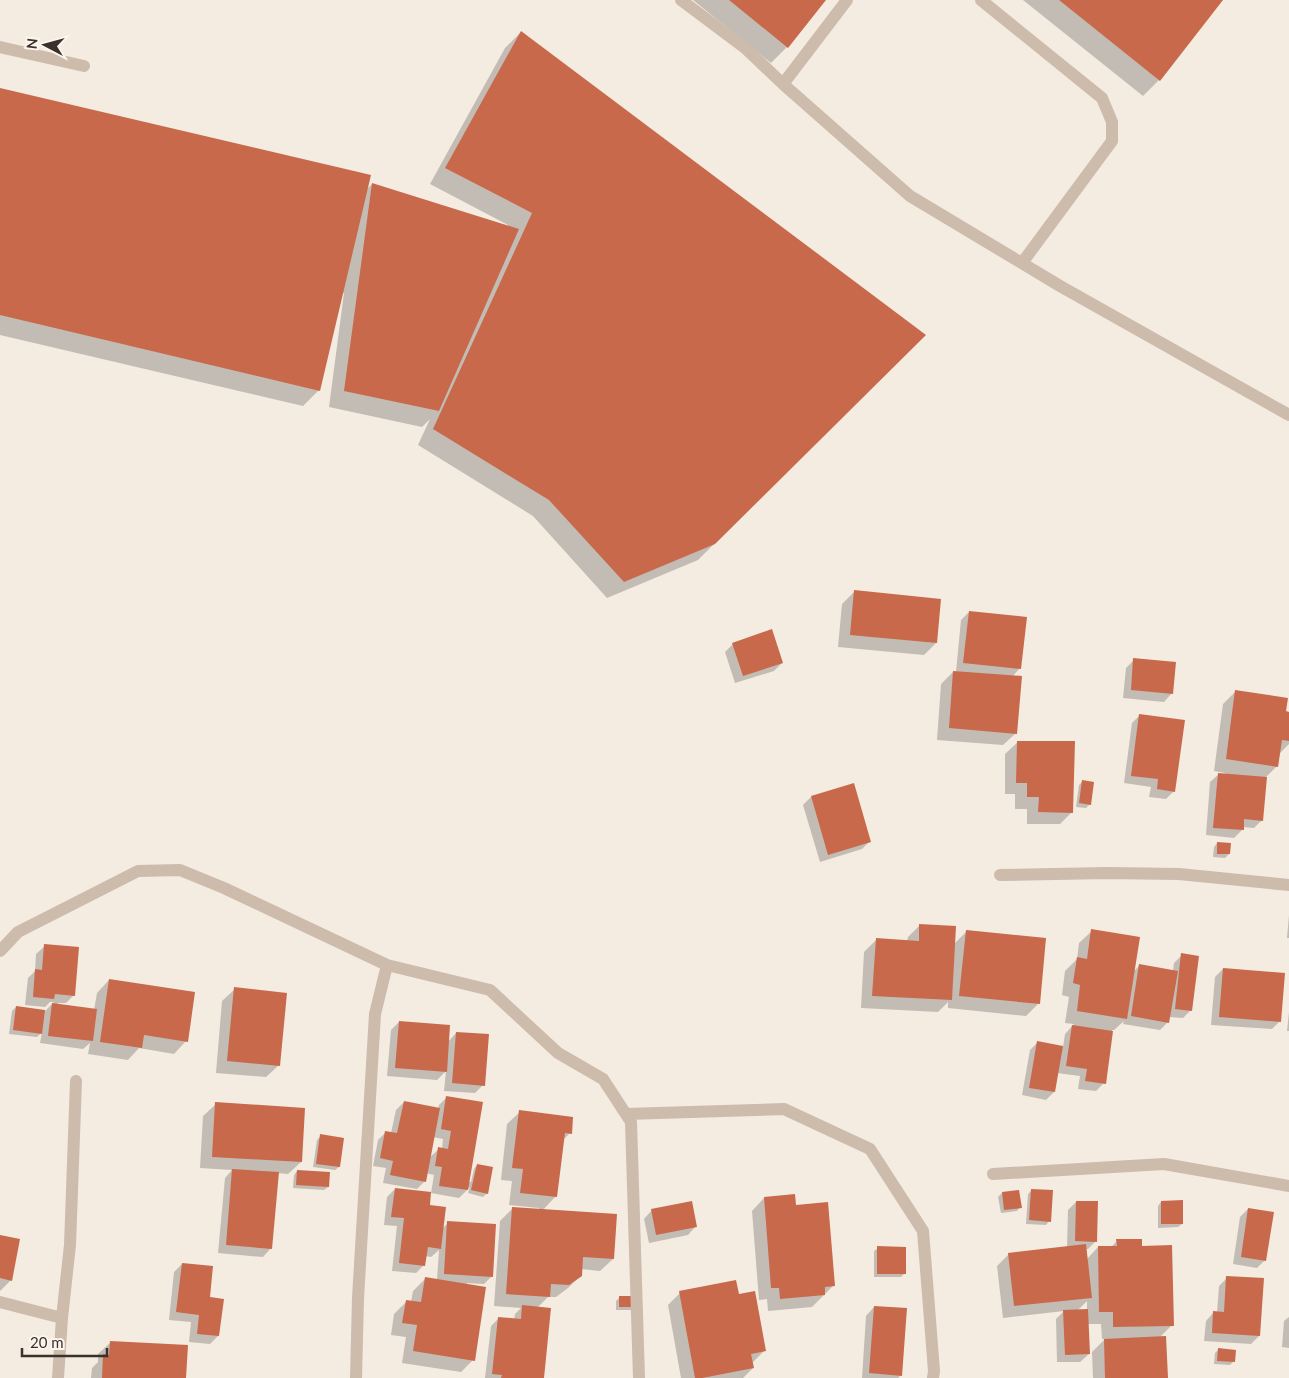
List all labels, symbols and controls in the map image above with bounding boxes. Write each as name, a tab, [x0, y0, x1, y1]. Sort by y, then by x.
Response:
north arrow	[20, 20, 70, 70]
text: N	[23, 37, 41, 50]
scale bar	[22, 1326, 108, 1358]
text: 20 m	[30, 1333, 64, 1351]

